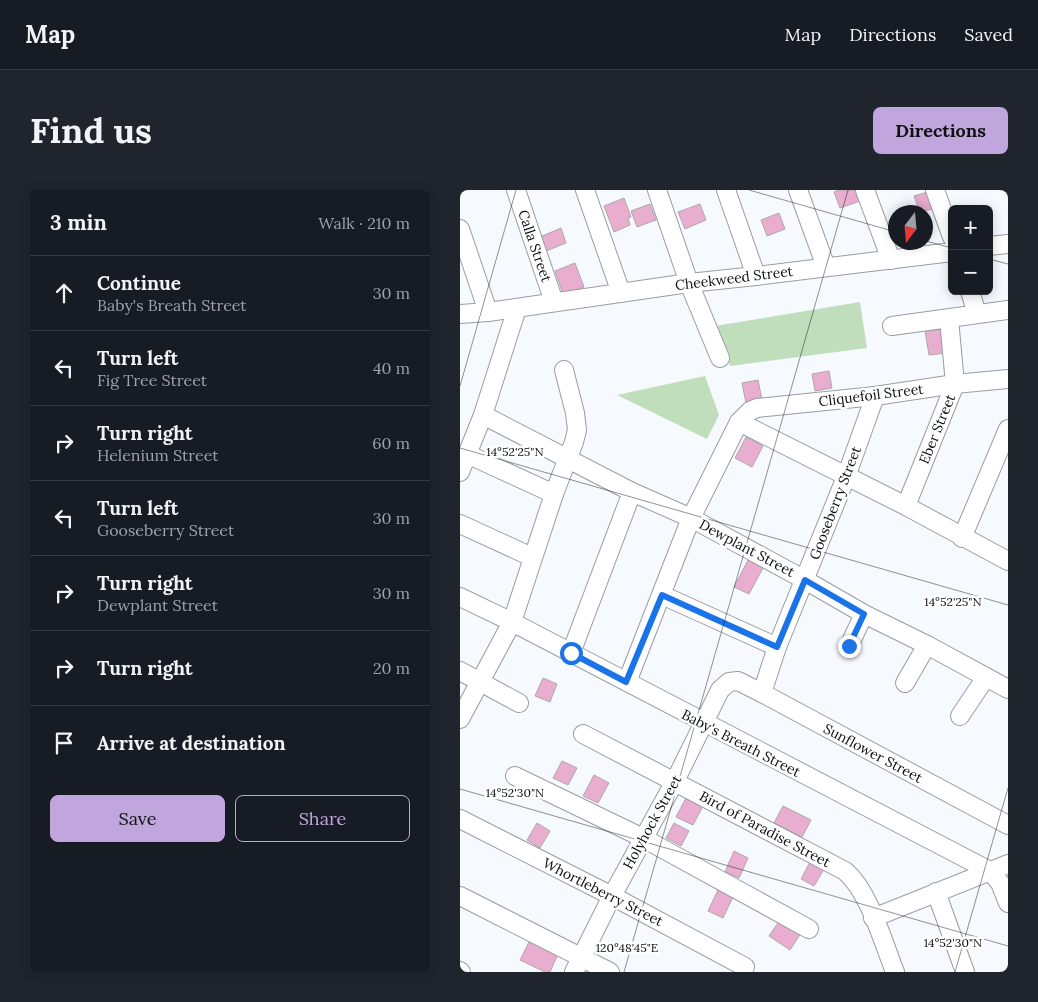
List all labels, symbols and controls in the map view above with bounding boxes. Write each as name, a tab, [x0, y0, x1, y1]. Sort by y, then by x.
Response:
text: Map	[25, 19, 75, 50]
text: Map	[785, 23, 821, 46]
text: Directions	[849, 23, 936, 46]
text: Saved	[964, 23, 1013, 46]
button: Directions	[873, 107, 1008, 154]
text: Find us	[30, 108, 152, 153]
north arrow	[888, 205, 933, 250]
map controls	[948, 205, 993, 295]
button: +	[948, 205, 993, 250]
street label: Calla Street	[514, 208, 556, 285]
text: 3 min	[50, 209, 107, 236]
text: Walk · 210 m	[318, 213, 410, 233]
button: −	[948, 250, 993, 295]
street label: Cheekweed Street	[674, 262, 795, 294]
text: Continue	[97, 271, 181, 295]
icon: ahead	[50, 279, 78, 307]
text: 30 m	[373, 283, 410, 303]
text: Baby's Breath Street	[97, 295, 247, 315]
text: Turn left	[97, 346, 178, 370]
icon: left	[50, 354, 78, 382]
text: 40 m	[373, 358, 410, 378]
text: Fig Tree Street	[97, 370, 207, 390]
street label: Cliquefoil Street	[818, 380, 925, 410]
street label: Eber Street	[915, 391, 959, 467]
text: Turn right	[97, 421, 193, 445]
icon: right	[50, 429, 78, 457]
text: 60 m	[372, 433, 410, 453]
street label: Gooseberry Street	[805, 443, 865, 562]
text: 14°52'25"N	[486, 444, 544, 459]
text: Helenium Street	[97, 445, 218, 465]
text: Turn left	[97, 496, 178, 520]
icon: left	[50, 504, 78, 532]
text: 30 m	[373, 508, 410, 528]
street label: Dewplant Street	[696, 515, 798, 581]
text: Gooseberry Street	[97, 520, 234, 540]
text: Turn right	[97, 571, 193, 595]
icon: right	[50, 579, 78, 607]
text: 30 m	[373, 583, 410, 603]
text: 14°52'25"N	[924, 594, 982, 609]
text: Dewplant Street	[97, 595, 218, 615]
route end	[838, 635, 861, 658]
route start	[560, 642, 583, 665]
icon: right	[50, 654, 78, 682]
text: Turn right	[97, 656, 193, 680]
text: 20 m	[373, 658, 410, 678]
street label: Baby's Breath Street	[679, 705, 804, 781]
street label: Sunflower Street	[820, 719, 926, 787]
icon: arrive	[50, 729, 78, 757]
text: Arrive at destination	[97, 731, 286, 755]
street label: Holyhock Street	[619, 771, 686, 872]
text: 14°52'30"N	[486, 785, 544, 800]
street label: Bird of Paradise Street	[696, 787, 834, 871]
button: Save	[50, 795, 225, 842]
button: Share	[235, 795, 410, 842]
street label: Whortleberry Street	[540, 854, 667, 930]
text: 14°52'30"N	[924, 935, 982, 950]
text: 120°48'45"E	[596, 940, 658, 955]

